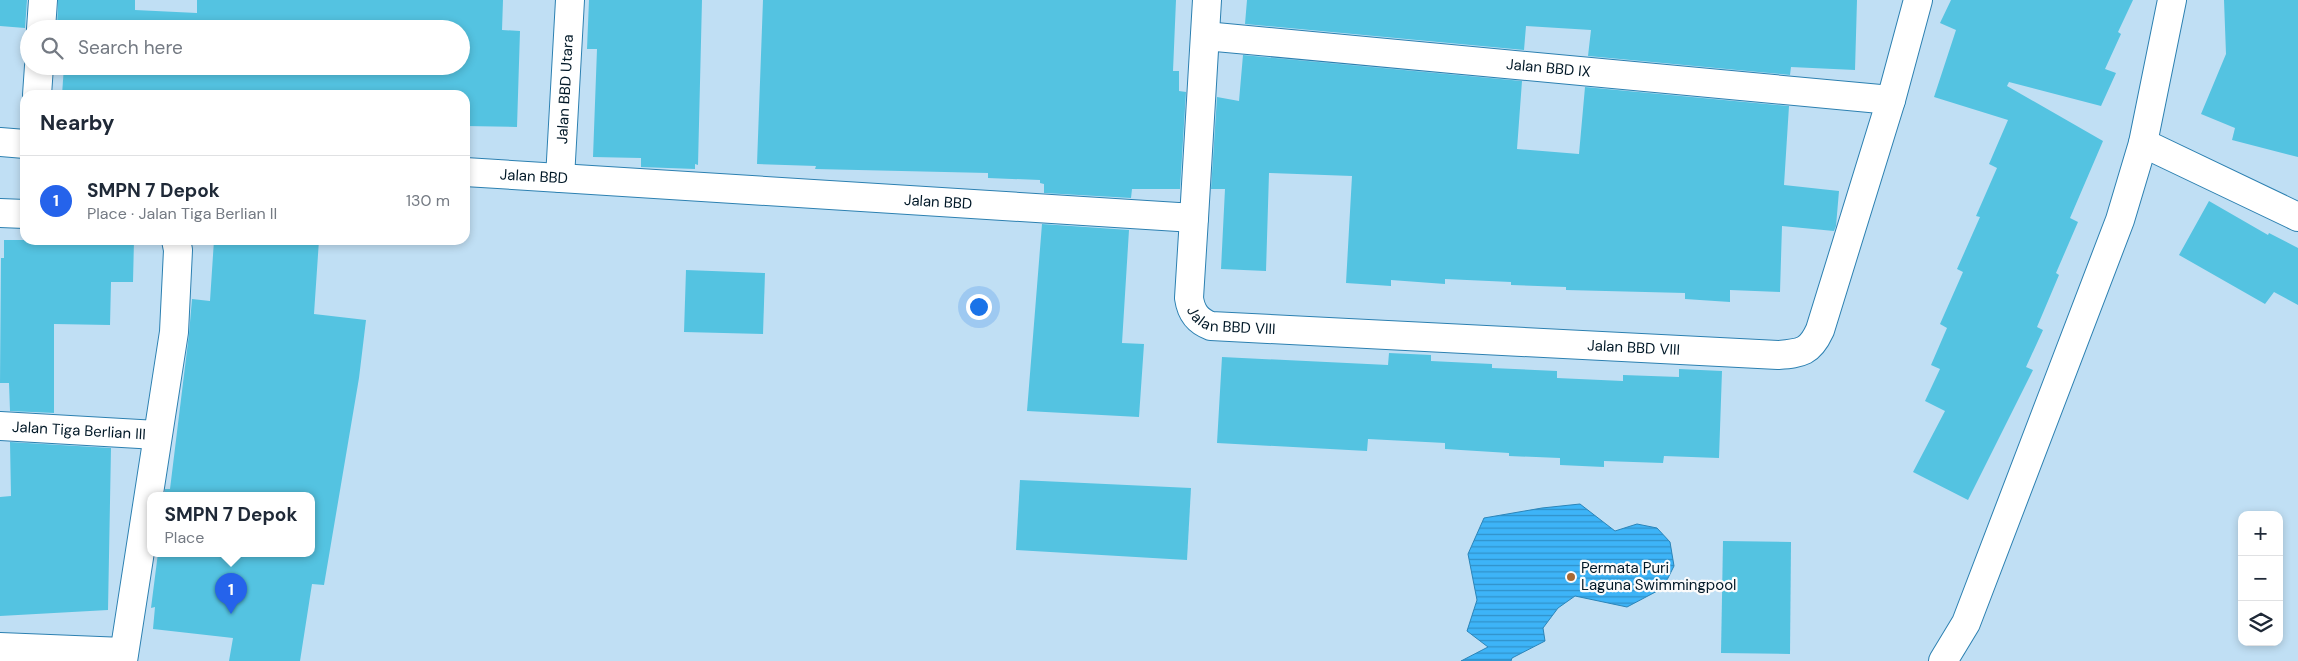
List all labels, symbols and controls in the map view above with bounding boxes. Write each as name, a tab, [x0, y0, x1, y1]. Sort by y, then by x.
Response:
search box	[20, 20, 470, 75]
icon: search	[38, 34, 66, 62]
street label: Jalan BBD Utara	[552, 34, 578, 145]
text: Search here	[78, 35, 183, 60]
street label: Jalan BBD IX	[1505, 54, 1592, 82]
text: Nearby	[40, 109, 114, 137]
street label: Jalan BBD	[499, 164, 569, 188]
text: SMPN 7 Depok	[87, 178, 220, 203]
text: 1	[53, 190, 59, 211]
text: 130 m	[406, 190, 450, 211]
street label: Jalan BBD	[903, 190, 973, 214]
text: Place · Jalan Tiga Berlian II	[87, 203, 277, 224]
your location	[966, 294, 992, 320]
street label: Jalan BBD VIII	[1182, 303, 1276, 339]
street label: Jalan BBD VIII	[1587, 335, 1680, 360]
street label: Jalan Tiga Berlian III	[11, 417, 146, 444]
popup	[147, 492, 315, 557]
text: SMPN 7 Depok	[165, 502, 297, 527]
map controls	[2238, 511, 2283, 646]
button: +	[2238, 511, 2283, 556]
text: Place	[165, 527, 204, 548]
button: −	[2238, 556, 2283, 601]
place label: Permata Puri Laguna Swimmingpool	[1581, 558, 1736, 595]
marker: Permata Puri Laguna Swimmingpool	[1565, 571, 1577, 583]
pin: 1	[215, 573, 247, 614]
button: layers	[2238, 601, 2283, 646]

